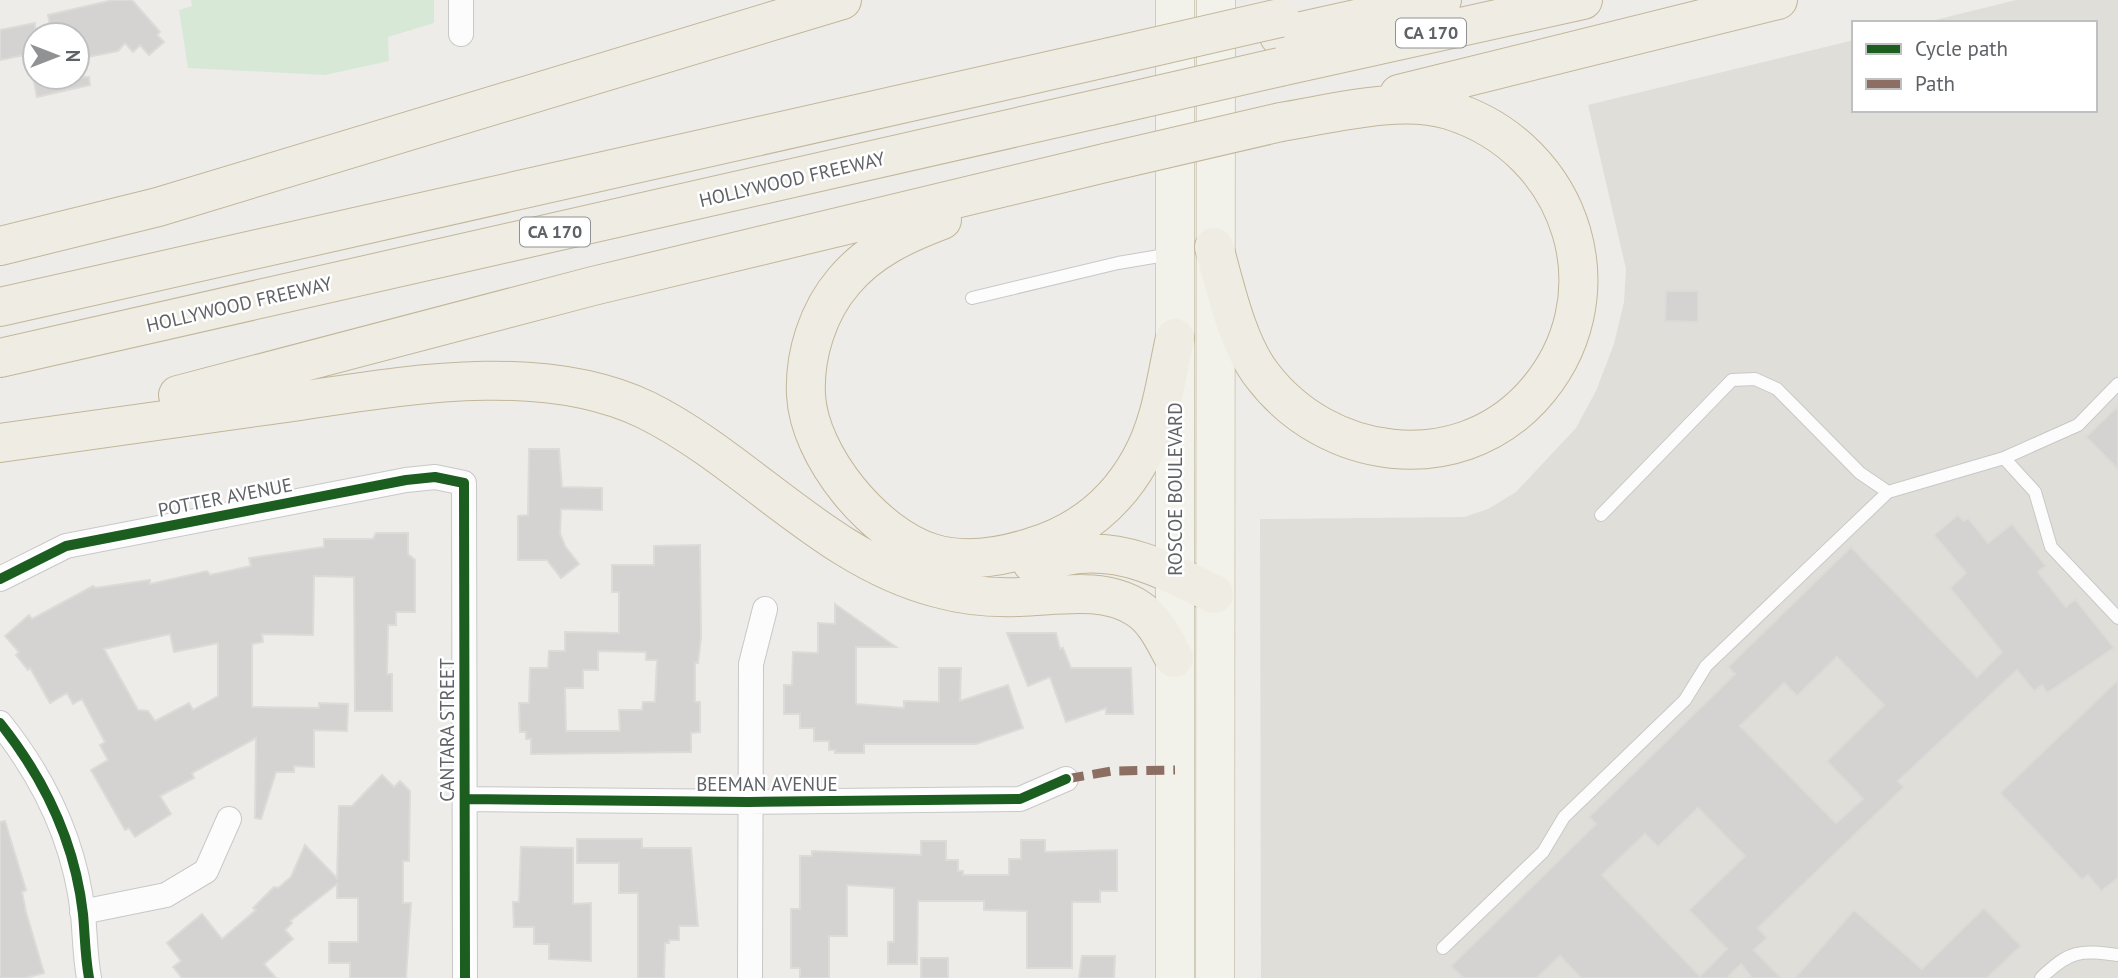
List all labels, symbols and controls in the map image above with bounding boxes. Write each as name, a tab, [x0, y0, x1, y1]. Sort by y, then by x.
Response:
road number: CA 170	[1396, 18, 1466, 48]
north arrow	[21, 21, 91, 91]
legend	[1852, 21, 2097, 112]
text: Cycle path	[1915, 35, 2008, 62]
text: N	[61, 50, 85, 62]
text: Path	[1915, 70, 1955, 97]
street label: HOLLYWOOD FREEWAY	[697, 146, 888, 212]
road number: CA 170	[520, 218, 590, 246]
street label: HOLLYWOOD FREEWAY	[144, 271, 335, 337]
street label: ROSCOE BOULEVARD	[1163, 402, 1187, 576]
street label: POTTER AVENUE	[156, 472, 294, 522]
street label: CANTARA STREET	[435, 658, 459, 802]
street label: BEEMAN AVENUE	[696, 772, 838, 796]

